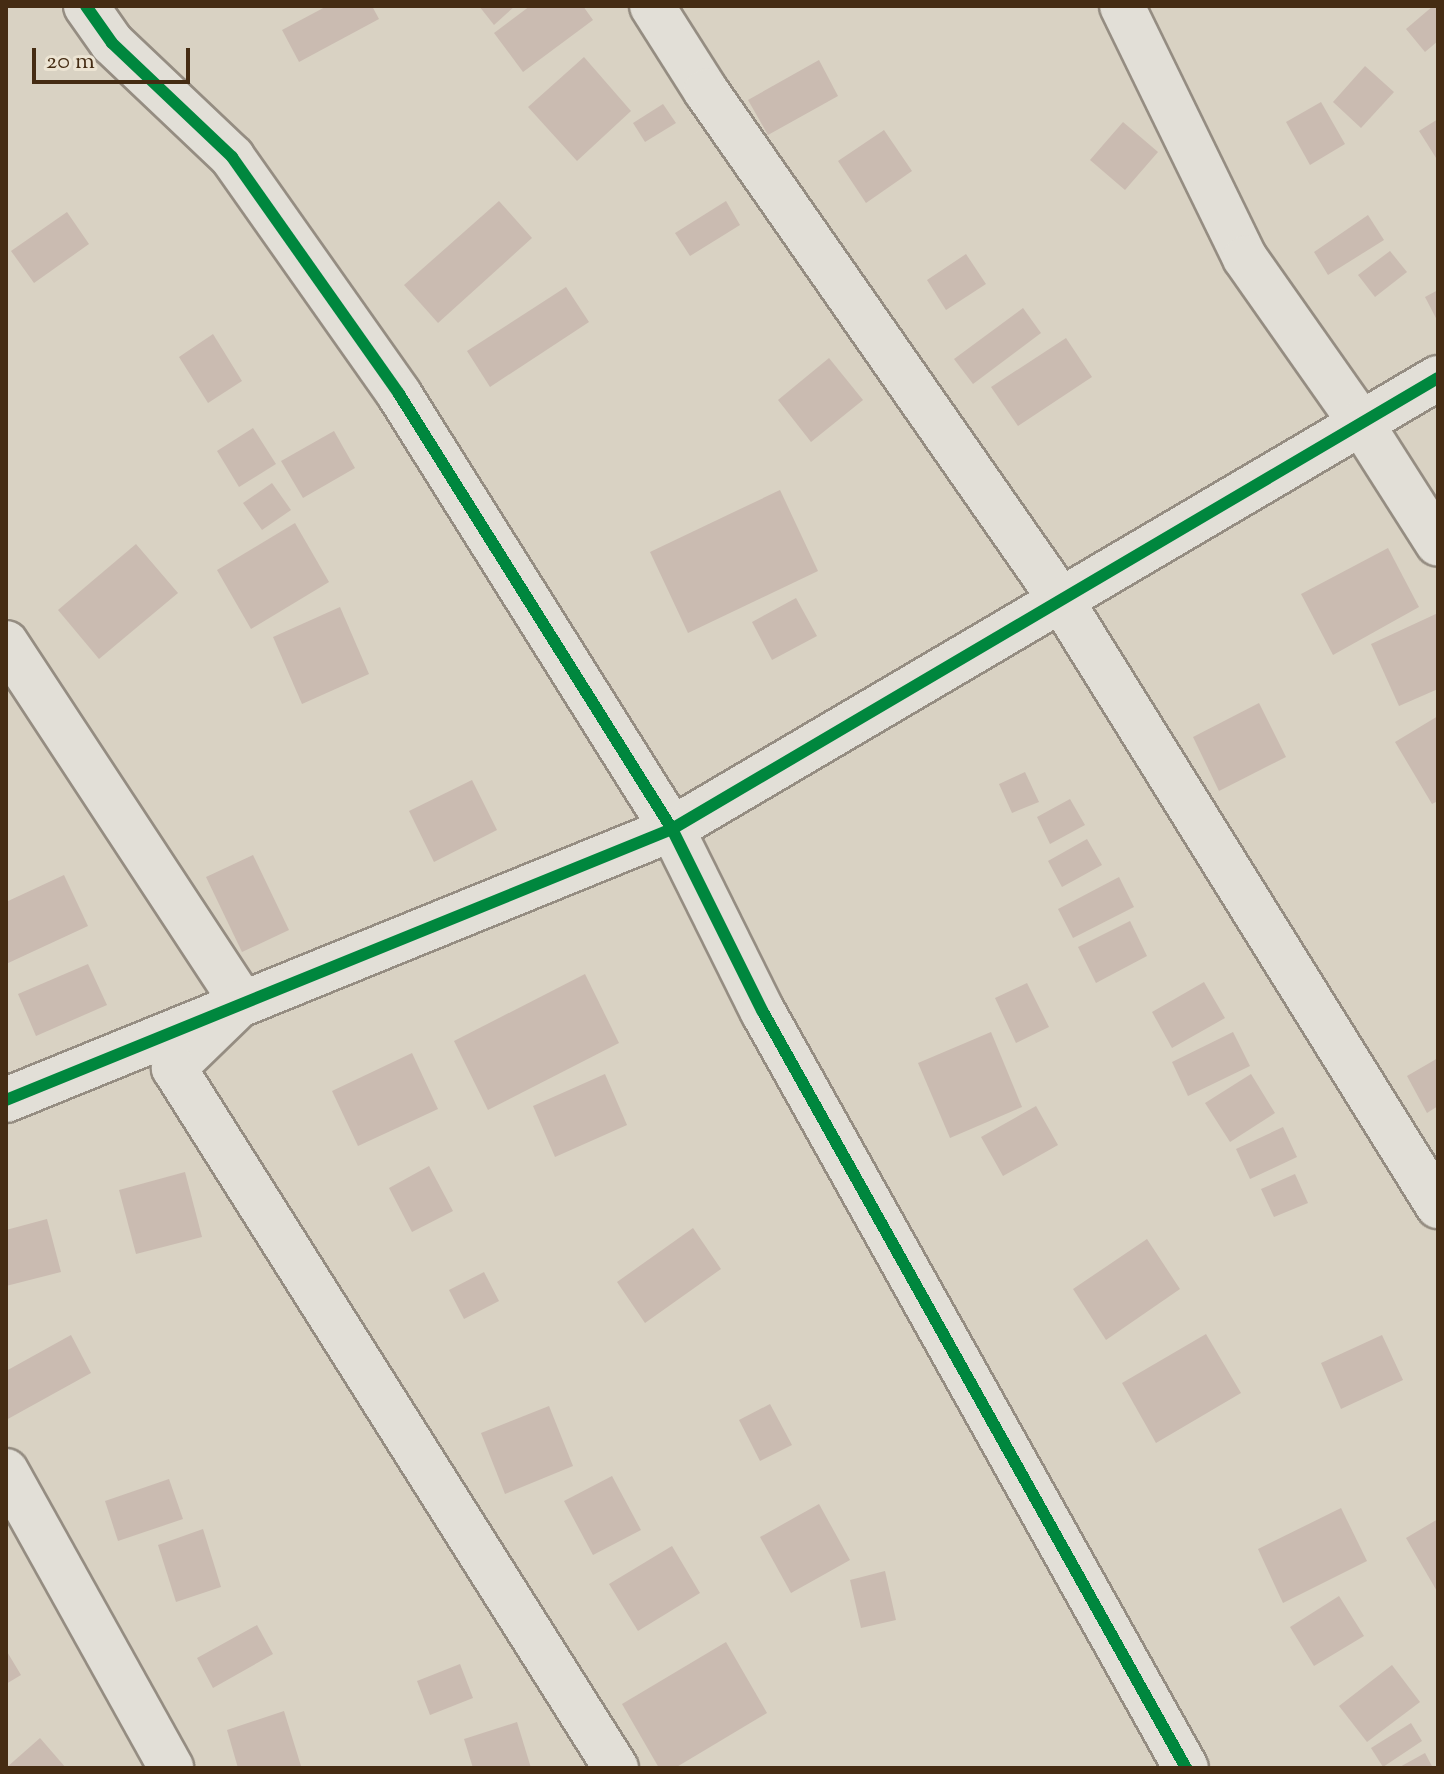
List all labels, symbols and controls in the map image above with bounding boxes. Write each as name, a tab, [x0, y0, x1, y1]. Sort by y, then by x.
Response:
scale bar	[36, 32, 194, 82]
text: 20 m	[46, 45, 95, 79]

